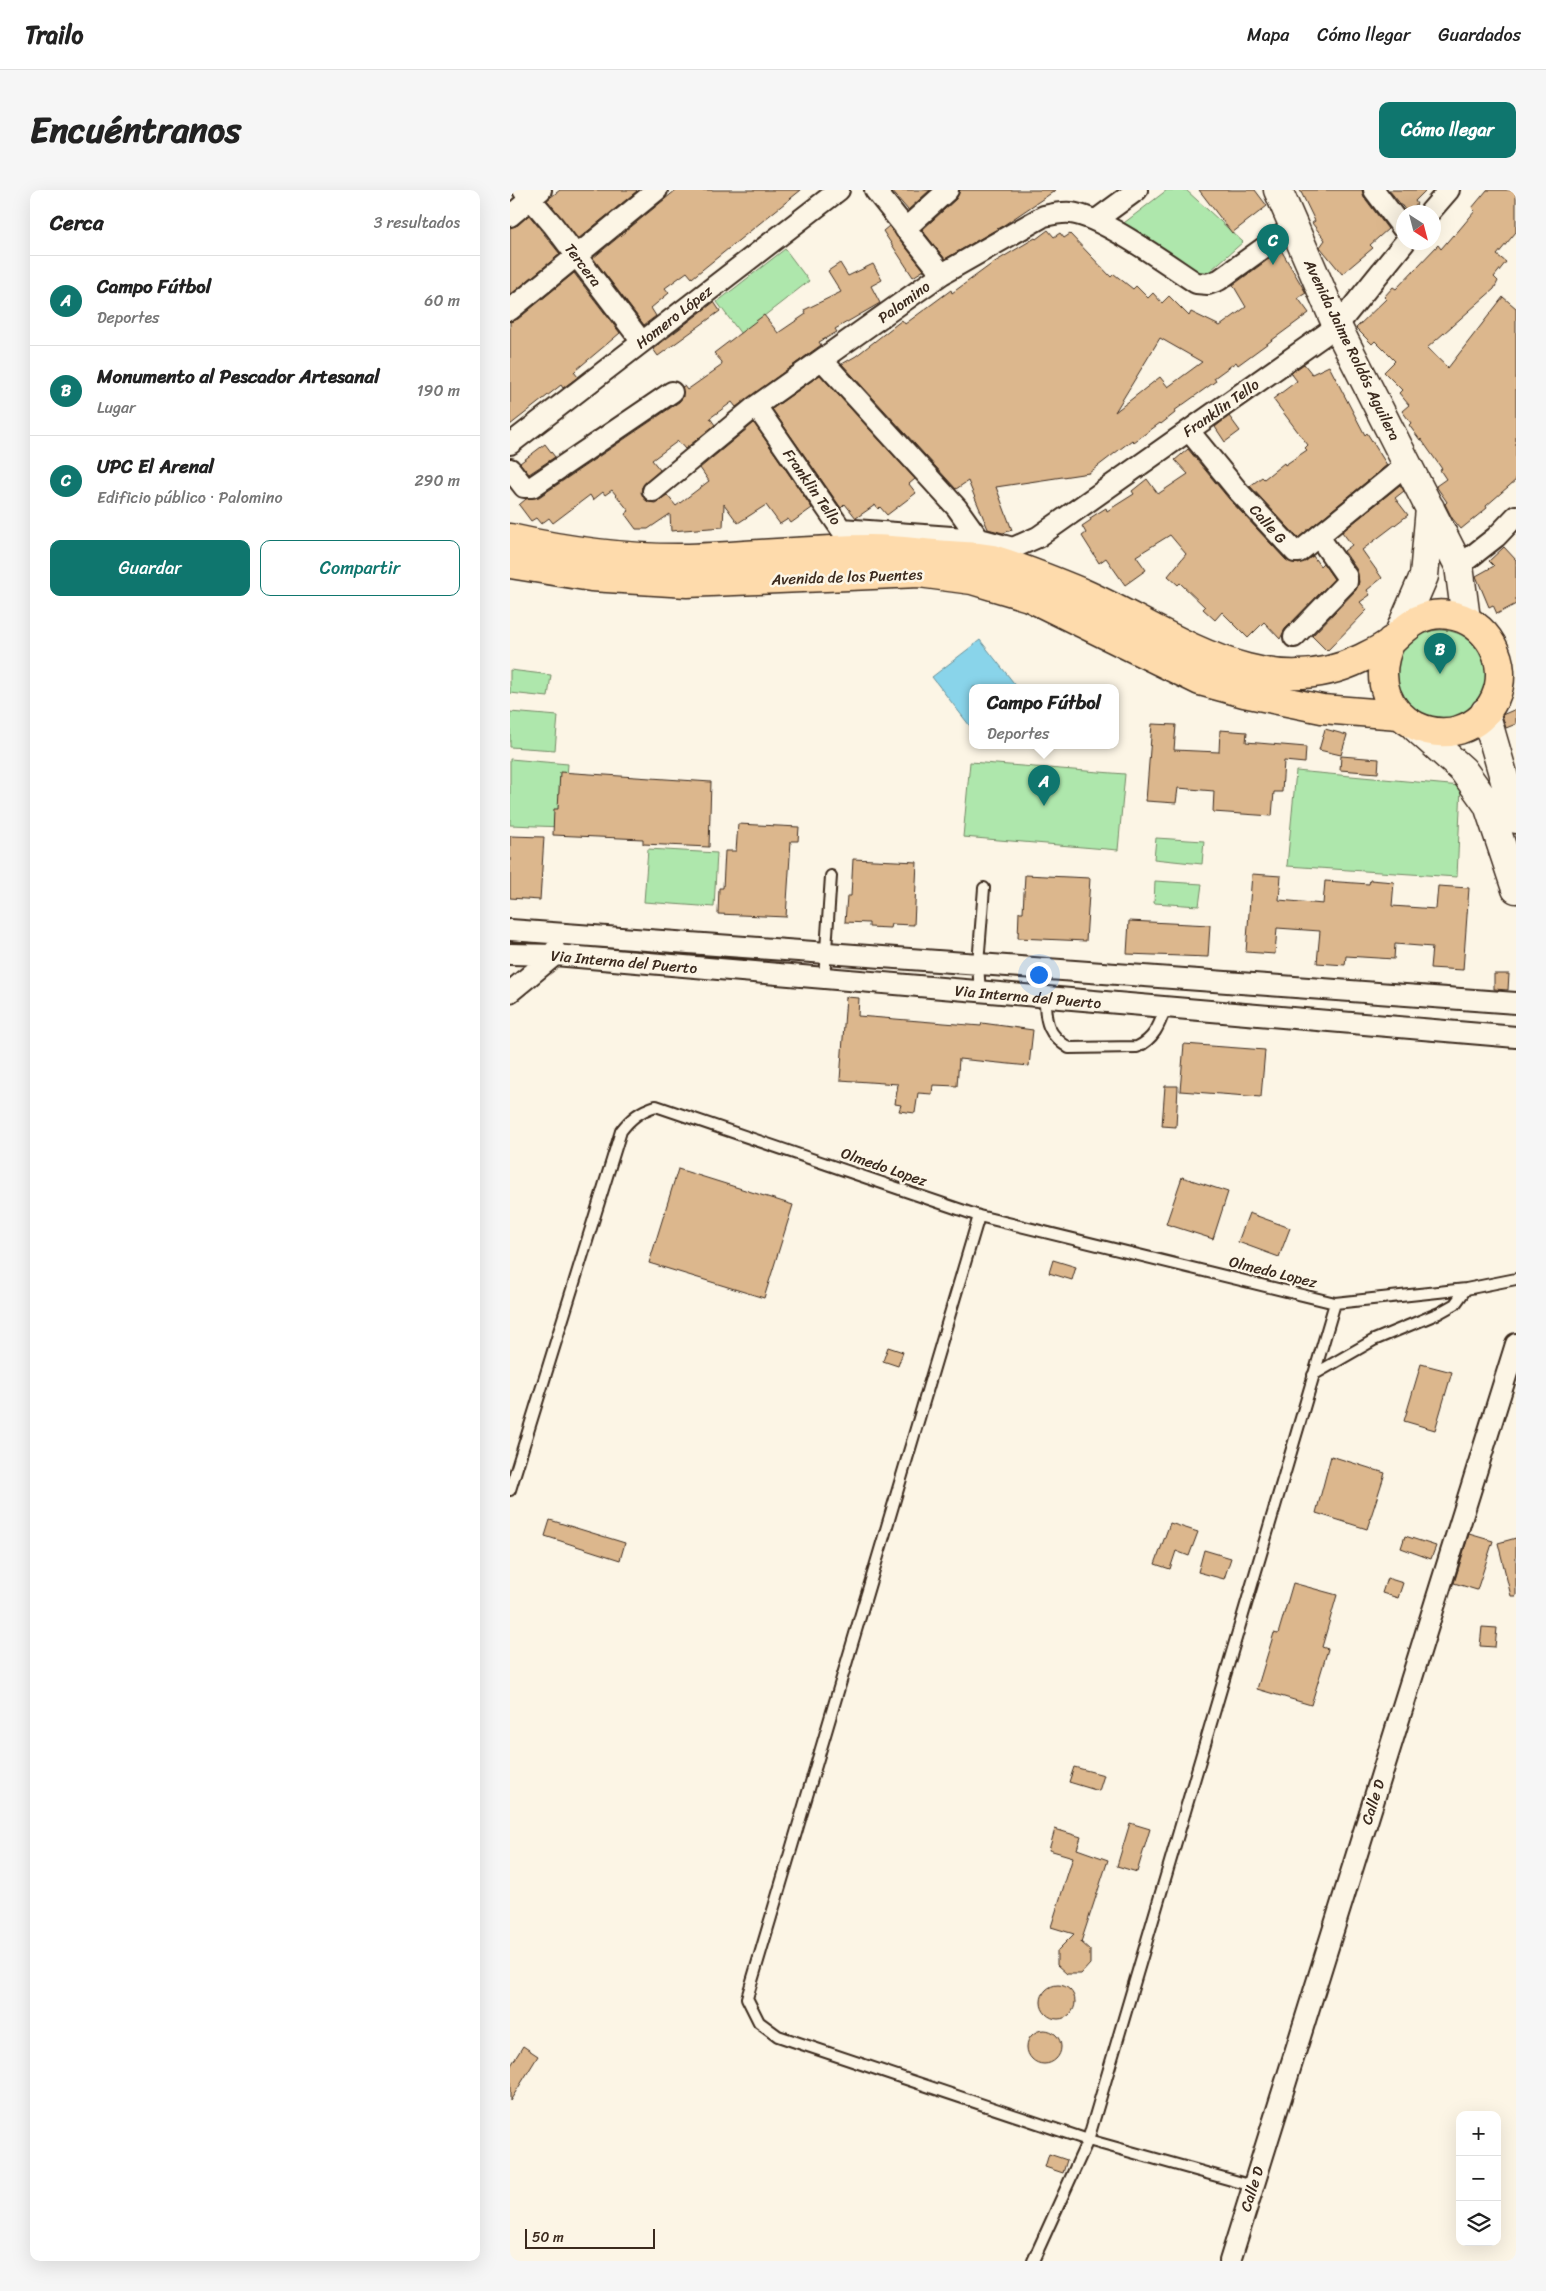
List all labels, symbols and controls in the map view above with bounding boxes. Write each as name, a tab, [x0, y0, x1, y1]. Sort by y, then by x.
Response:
text: Trailo	[25, 14, 83, 56]
text: Mapa	[1247, 19, 1289, 51]
text: Cómo llegar	[1317, 19, 1410, 51]
text: Guardados	[1438, 19, 1521, 51]
text: Encuéntranos	[30, 99, 241, 161]
button: Cómo llegar	[1379, 102, 1516, 158]
text: Cerca	[50, 204, 104, 242]
north arrow	[1396, 205, 1441, 250]
text: 3 resultados	[374, 208, 460, 237]
pin: C	[1257, 224, 1289, 265]
street label: Tercera	[558, 237, 609, 293]
street label: Avenida Jaime Roldós Aguilera	[1296, 254, 1408, 446]
text: Campo Fútbol	[97, 270, 211, 303]
street label: Palomino	[872, 274, 936, 330]
street label: Homero López	[630, 278, 719, 356]
text: A	[61, 286, 71, 315]
text: 60 m	[424, 286, 460, 315]
text: Deportes	[97, 303, 159, 332]
text: Monumento al Pescador Artesanal	[97, 360, 380, 393]
street label: Franklin Tello	[1177, 372, 1265, 444]
text: B	[61, 376, 71, 405]
text: 190 m	[417, 376, 460, 405]
text: Lugar	[97, 393, 136, 422]
street label: Franklin Tello	[776, 443, 848, 531]
text: UPC El Arenal	[97, 450, 214, 483]
text: C	[61, 466, 71, 495]
text: 290 m	[414, 466, 460, 495]
text: Edificio público · Palomino	[97, 483, 283, 512]
street label: Calle G	[1243, 498, 1293, 550]
button: Guardar	[50, 540, 250, 596]
button: Compartir	[260, 540, 460, 596]
street label: Avenida de los Puentes	[770, 561, 924, 593]
pin: B	[1424, 633, 1456, 674]
popup	[969, 684, 1119, 749]
text: Campo Fútbol	[987, 686, 1101, 719]
text: Deportes	[987, 719, 1049, 748]
pin: A	[1028, 765, 1060, 806]
street label: Via Interna del Puerto	[550, 943, 699, 981]
your location	[1026, 962, 1052, 988]
street label: Via Interna del Puerto	[954, 978, 1103, 1016]
street label: Olmedo Lopez	[837, 1140, 931, 1194]
street label: Olmedo Lopez	[1226, 1249, 1321, 1296]
street label: Calle D	[1354, 1776, 1392, 1828]
map controls	[1456, 2111, 1501, 2246]
button: +	[1456, 2111, 1501, 2156]
button: −	[1456, 2156, 1501, 2201]
street label: Calle D	[1233, 2163, 1271, 2215]
button: layers	[1456, 2201, 1501, 2246]
text: 50 m	[532, 2225, 564, 2250]
scale bar	[525, 2226, 655, 2249]

